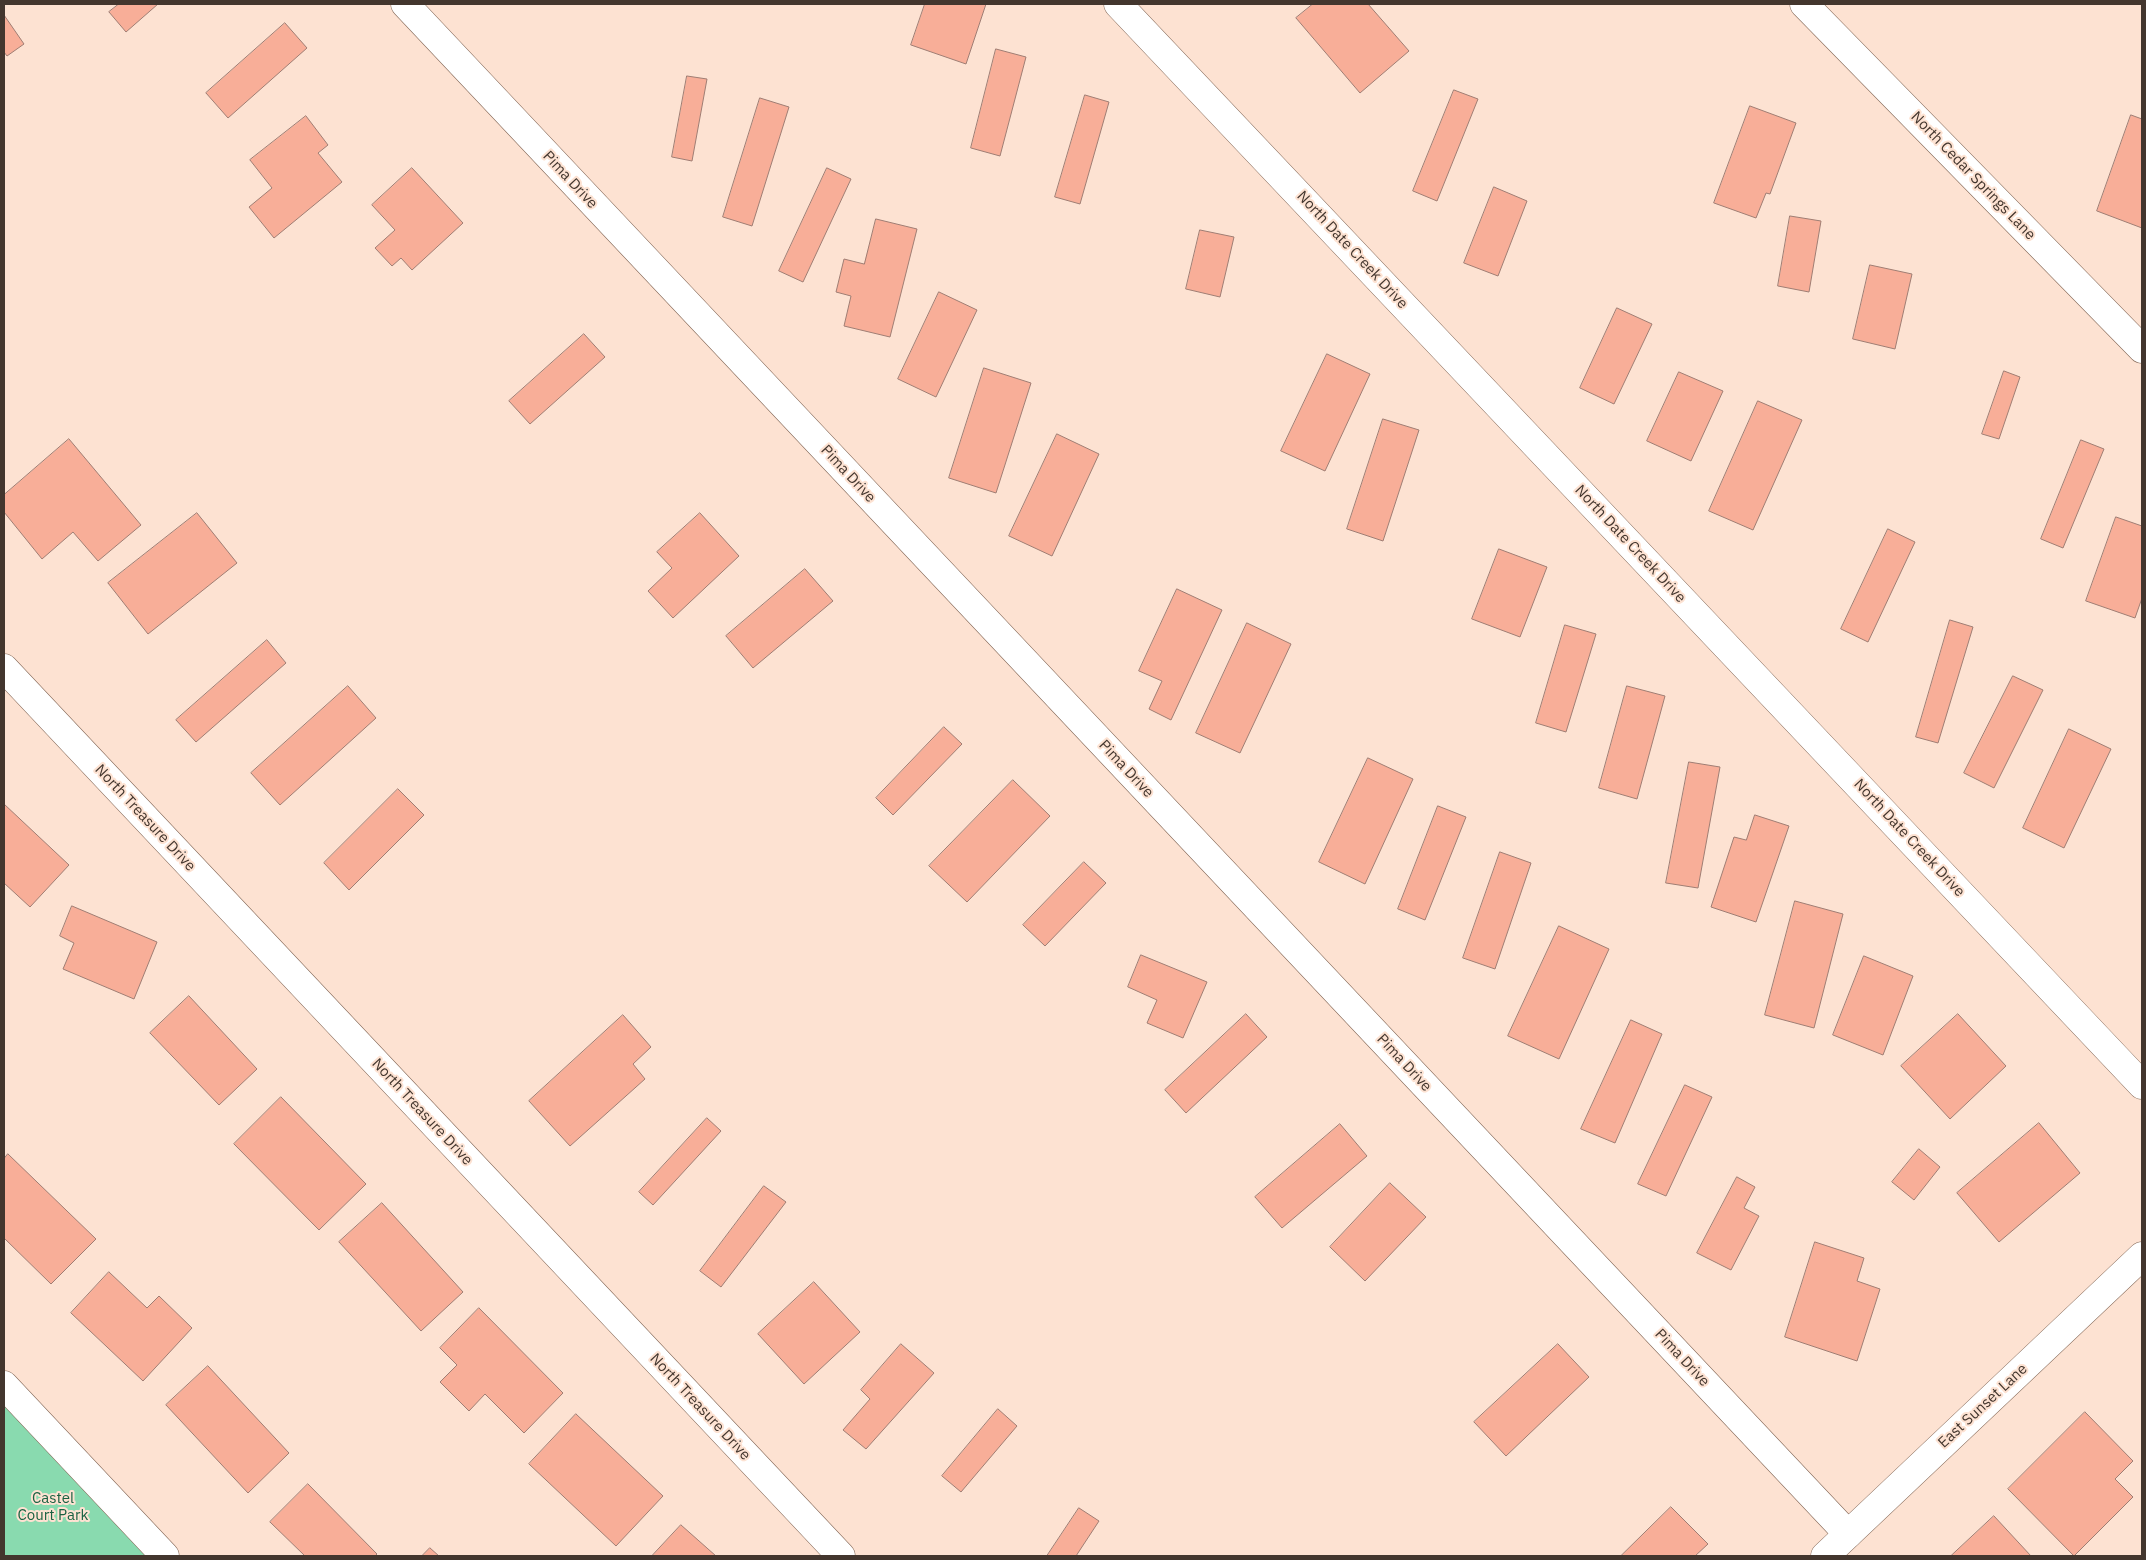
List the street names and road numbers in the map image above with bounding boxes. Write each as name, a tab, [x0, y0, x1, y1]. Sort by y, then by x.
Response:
street label: North Cedar Springs Lane	[1907, 108, 2039, 244]
street label: Pima Drive	[539, 147, 601, 213]
street label: North Date Creek Drive	[1293, 187, 1411, 313]
street label: Pima Drive	[817, 441, 879, 507]
street label: North Date Creek Drive	[1571, 481, 1689, 607]
street label: Pima Drive	[1095, 736, 1157, 802]
street label: North Treasure Drive	[91, 761, 199, 875]
street label: North Date Creek Drive	[1850, 775, 1968, 901]
street label: Pima Drive	[1373, 1030, 1435, 1096]
street label: North Treasure Drive	[368, 1055, 476, 1169]
street label: Pima Drive	[1651, 1325, 1713, 1391]
street label: North Treasure Drive	[646, 1350, 754, 1464]
street label: East Sunset Lane	[1935, 1360, 2031, 1452]

